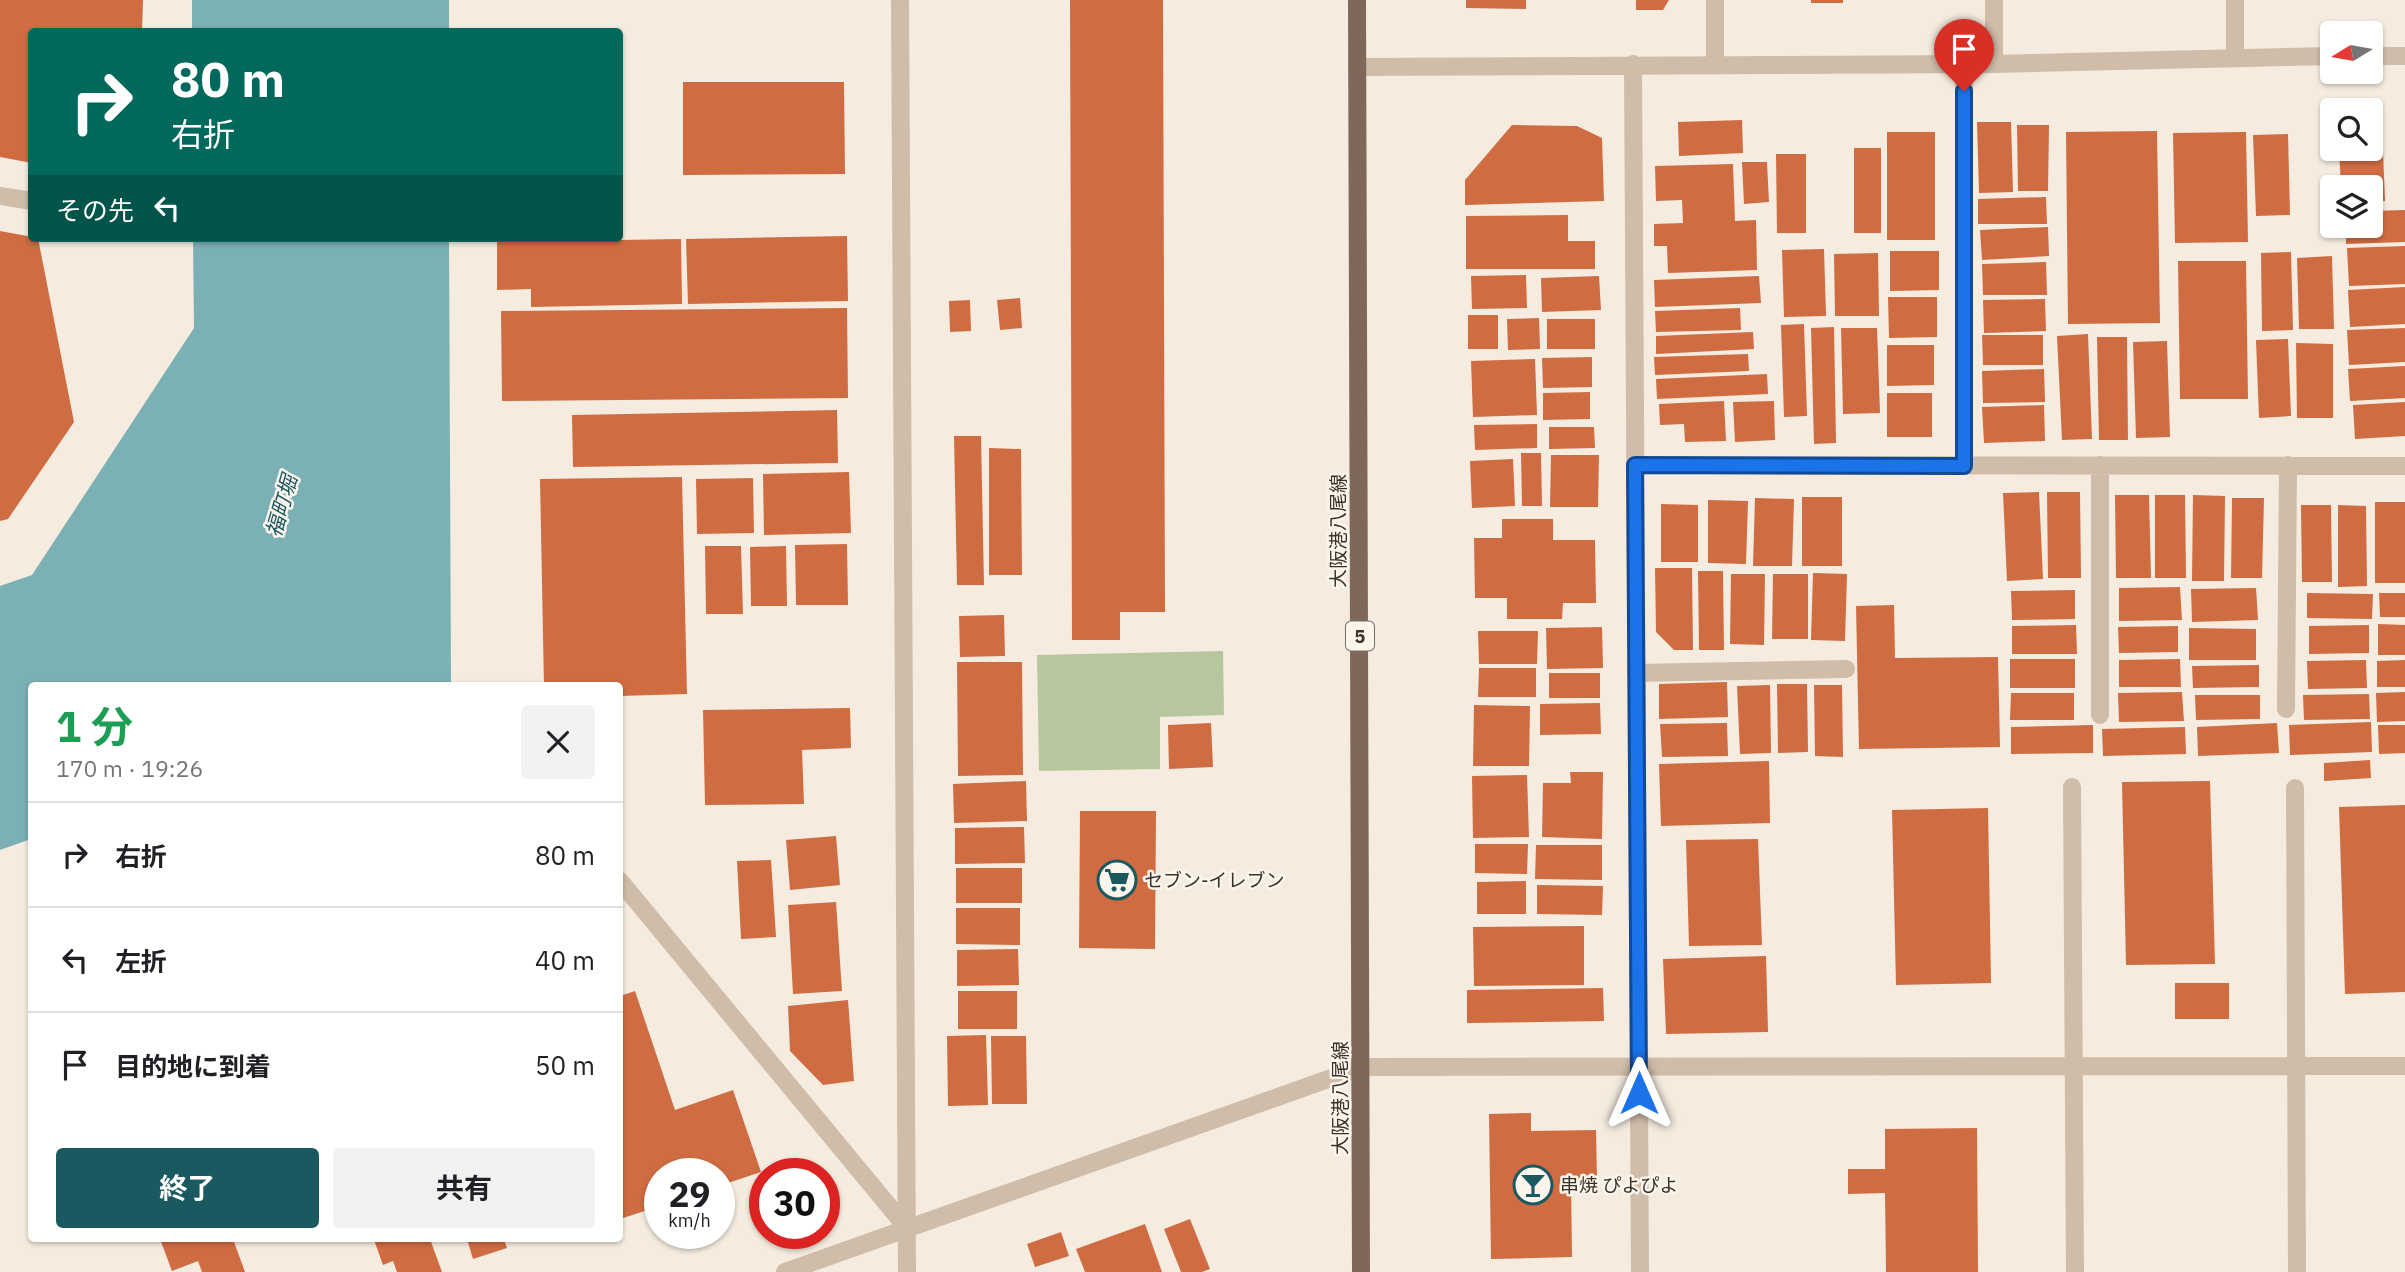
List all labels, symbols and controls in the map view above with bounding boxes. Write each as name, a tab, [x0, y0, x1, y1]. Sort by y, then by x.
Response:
pin	[1934, 19, 1994, 91]
north arrow	[2320, 21, 2384, 84]
map controls	[2320, 21, 2383, 238]
icon: arrive	[1945, 30, 1983, 68]
text: 80 m	[171, 47, 285, 110]
icon: right	[56, 56, 147, 147]
button: search	[2320, 98, 2383, 161]
text: 右折	[171, 113, 235, 155]
button: layers	[2320, 175, 2383, 238]
icon: left	[148, 189, 186, 227]
text: その先	[56, 193, 134, 227]
water label: 福町堀	[259, 469, 304, 540]
street label: 大阪港八尾線	[1326, 474, 1350, 588]
road number: 5	[1346, 622, 1374, 650]
text: 1 分	[56, 699, 133, 754]
button: close	[521, 705, 595, 779]
text: 170 m · 19:26	[56, 753, 203, 783]
icon: right	[56, 836, 94, 874]
text: 80 m	[535, 838, 595, 872]
text: 右折	[115, 839, 167, 873]
supermarket icon: セブン-イレブン	[1096, 859, 1138, 901]
place label: セブン-イレブン	[1144, 868, 1285, 892]
icon: left	[56, 941, 94, 979]
text: 40 m	[535, 943, 595, 977]
text: 左折	[115, 944, 167, 978]
street label: 大阪港八尾線	[1328, 1041, 1352, 1155]
icon: arrive	[56, 1046, 94, 1084]
text: 50 m	[535, 1048, 595, 1082]
text: 目的地に到着	[115, 1049, 271, 1083]
position arrow	[1602, 1056, 1676, 1130]
button: 終了	[56, 1148, 319, 1228]
button: 共有	[333, 1148, 595, 1228]
speed limit sign: 30	[749, 1158, 840, 1249]
bar icon: 串焼 ぴよぴよ	[1512, 1164, 1554, 1206]
text: 29	[668, 1171, 711, 1217]
place label: 串焼 ぴよぴよ	[1560, 1173, 1678, 1197]
text: km/h	[668, 1209, 711, 1232]

